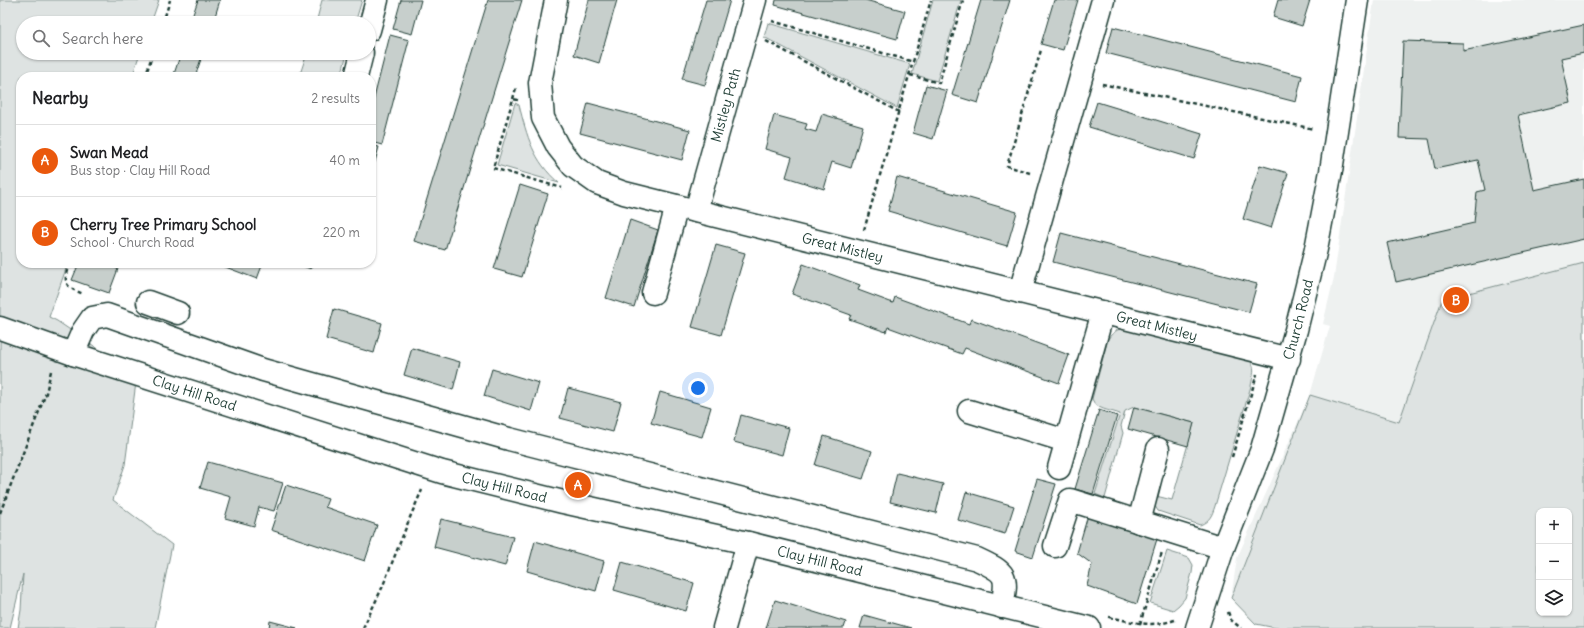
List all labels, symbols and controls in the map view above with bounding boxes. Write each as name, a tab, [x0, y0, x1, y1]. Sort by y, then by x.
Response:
search box	[16, 16, 376, 60]
icon: search	[30, 27, 52, 49]
text: Search here	[62, 29, 143, 48]
street label: Mistley Path	[707, 66, 745, 144]
text: Nearby	[32, 87, 88, 109]
text: 2 results	[311, 90, 360, 107]
text: Swan Mead	[70, 143, 148, 162]
text: A	[41, 152, 49, 169]
text: 40 m	[329, 152, 360, 169]
text: Bus stop · Clay Hill Road	[70, 162, 210, 179]
text: Cherry Tree Primary School	[70, 215, 256, 234]
text: B	[41, 224, 49, 241]
text: 220 m	[323, 224, 360, 241]
street label: Great Mistley	[800, 229, 885, 266]
text: School · Church Road	[70, 234, 194, 251]
street label: Church Road	[1279, 277, 1317, 362]
pin: B	[1443, 285, 1469, 315]
street label: Great Mistley	[1114, 307, 1199, 345]
street label: Clay Hill Road	[150, 371, 239, 415]
your location	[688, 378, 708, 398]
street label: Clay Hill Road	[460, 468, 549, 507]
pin: A	[565, 470, 591, 500]
map controls	[1536, 508, 1572, 616]
button: +	[1536, 508, 1572, 544]
street label: Clay Hill Road	[775, 542, 864, 580]
button: −	[1536, 544, 1572, 580]
button: layers	[1536, 580, 1572, 616]

